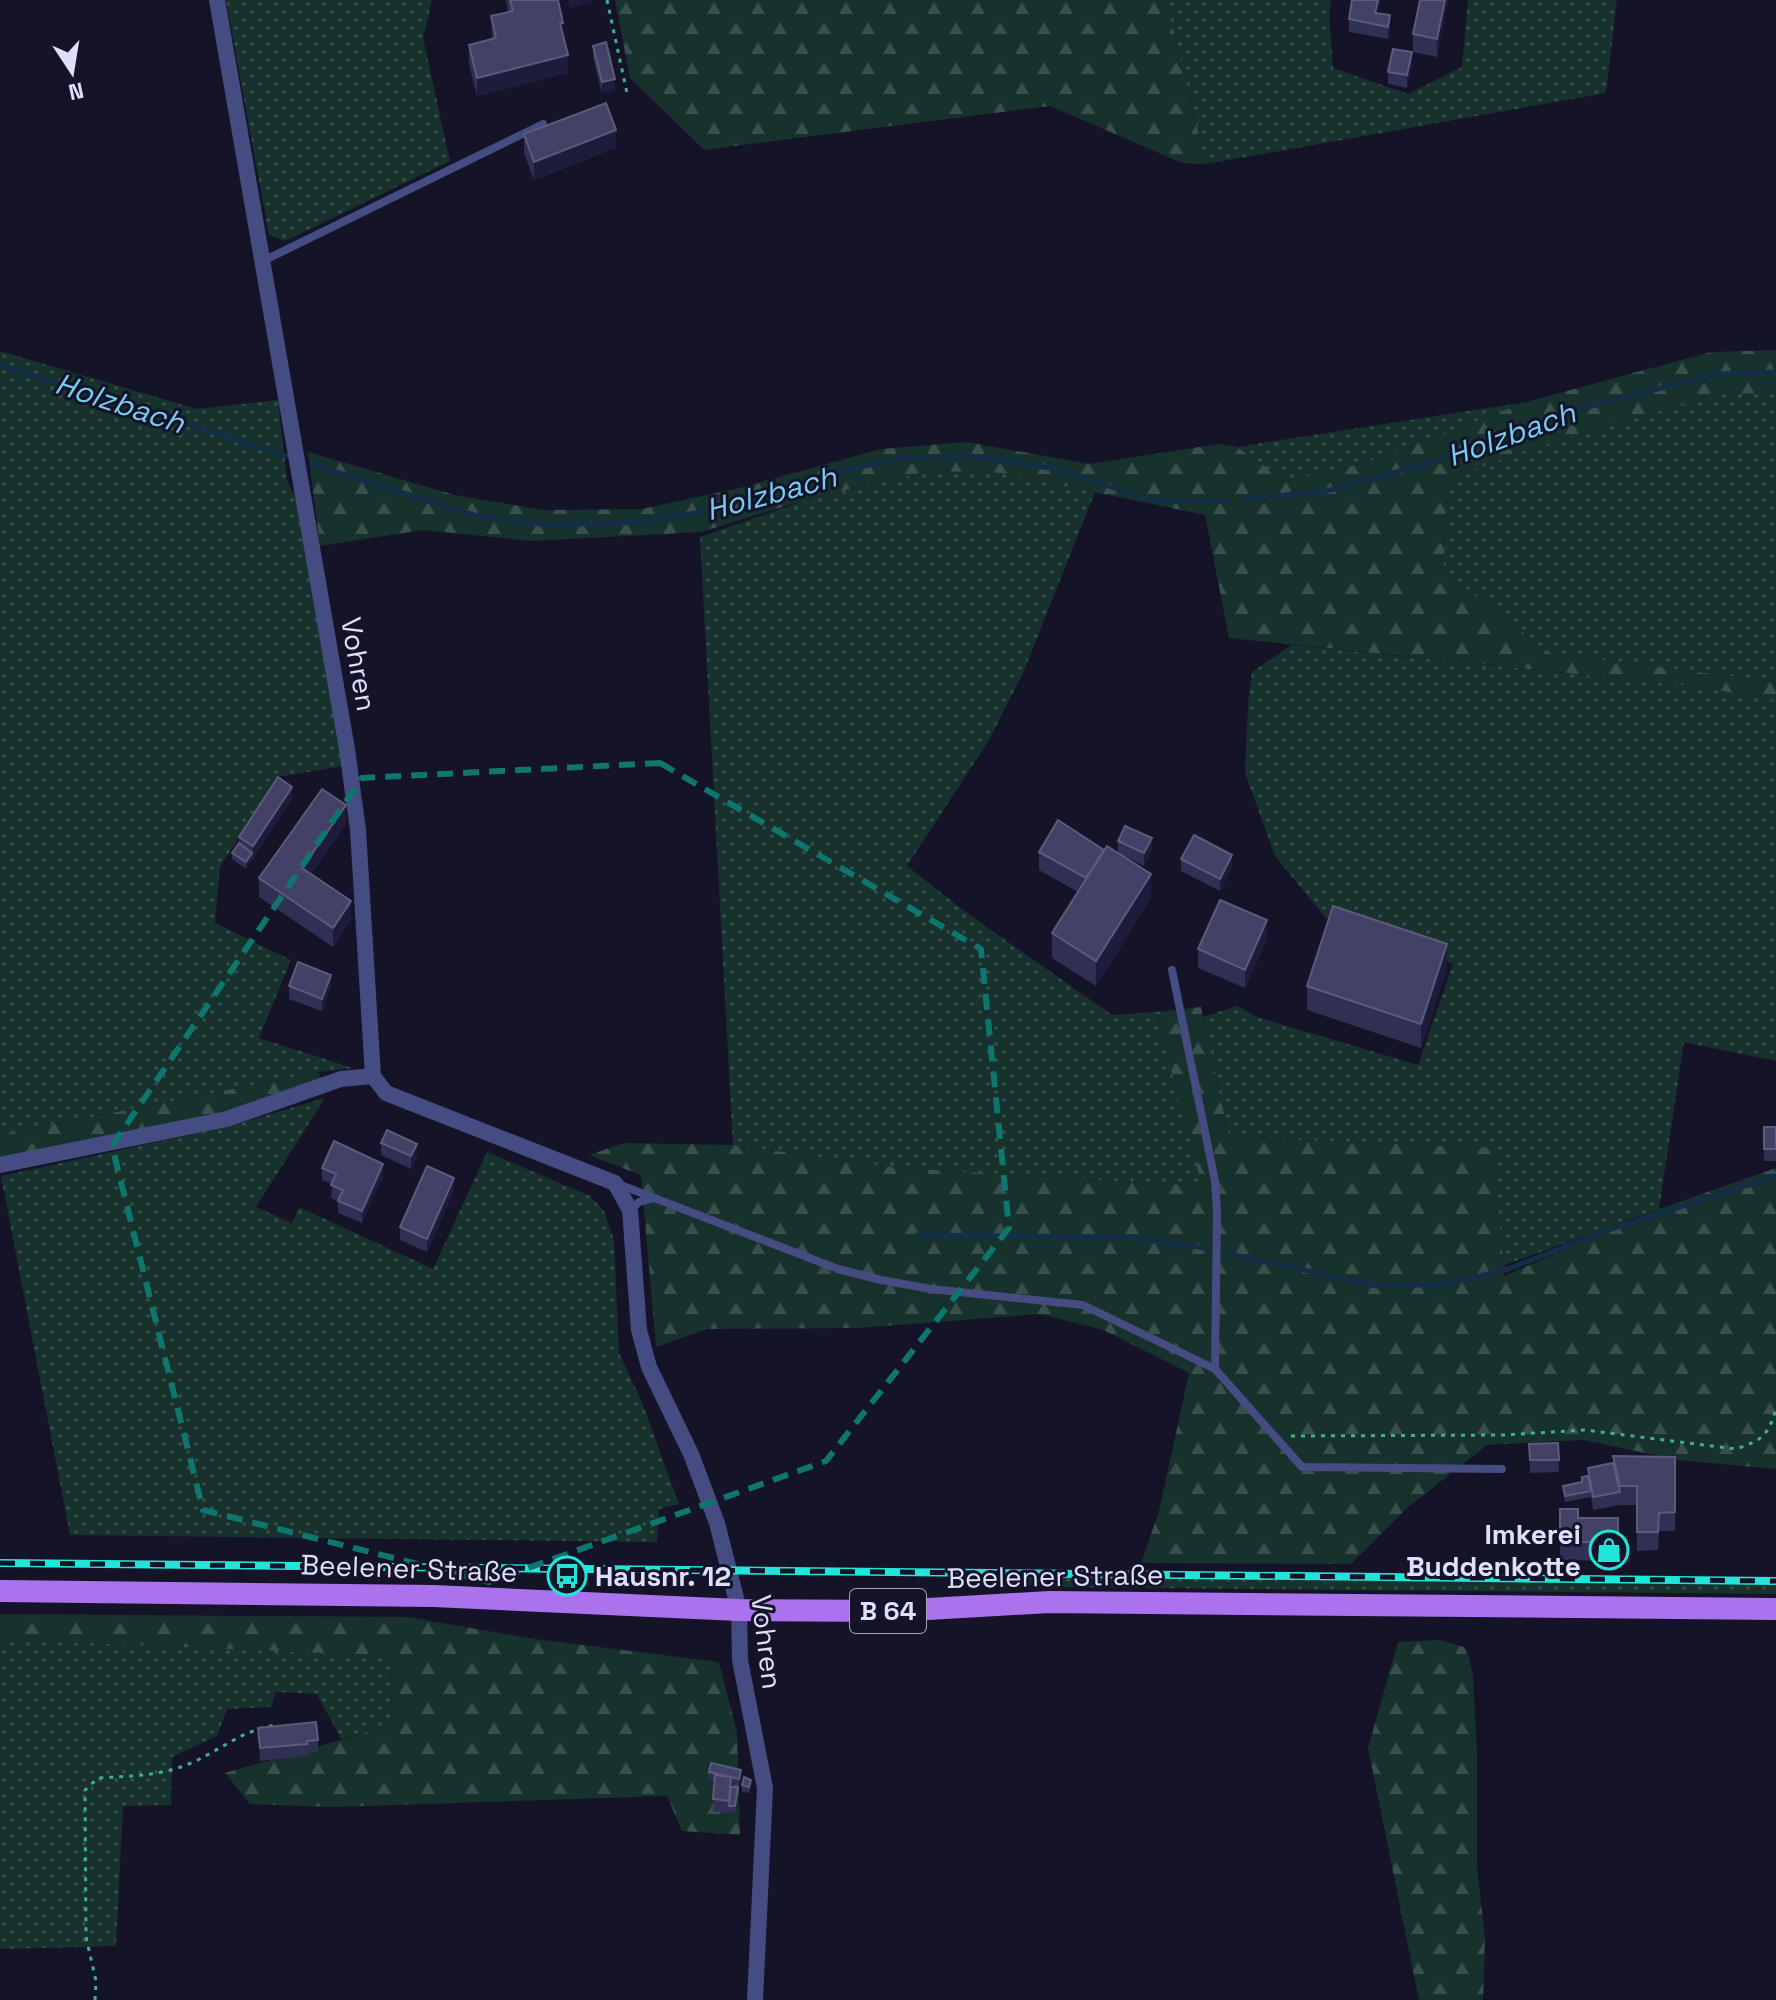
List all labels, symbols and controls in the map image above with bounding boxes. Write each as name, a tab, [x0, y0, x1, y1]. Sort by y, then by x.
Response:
north arrow	[32, 32, 112, 112]
text: N	[66, 76, 86, 107]
water label: Holzbach	[50, 364, 190, 442]
water label: Holzbach	[1442, 393, 1581, 475]
water label: Holzbach	[701, 457, 841, 529]
street label: Vohren	[333, 614, 385, 714]
place label: Imkerei Buddenkotte	[1406, 1516, 1581, 1584]
shop icon: Imkerei Buddenkotte	[1588, 1529, 1630, 1571]
street label: Beelener Straße	[300, 1546, 518, 1590]
bus stop icon: Hausnr. 12	[546, 1555, 588, 1597]
street label: Beelener Straße	[946, 1556, 1164, 1596]
place label: Hausnr. 12	[595, 1558, 731, 1594]
road number: B 64	[850, 1589, 926, 1633]
street label: Vohren	[743, 1593, 791, 1691]

